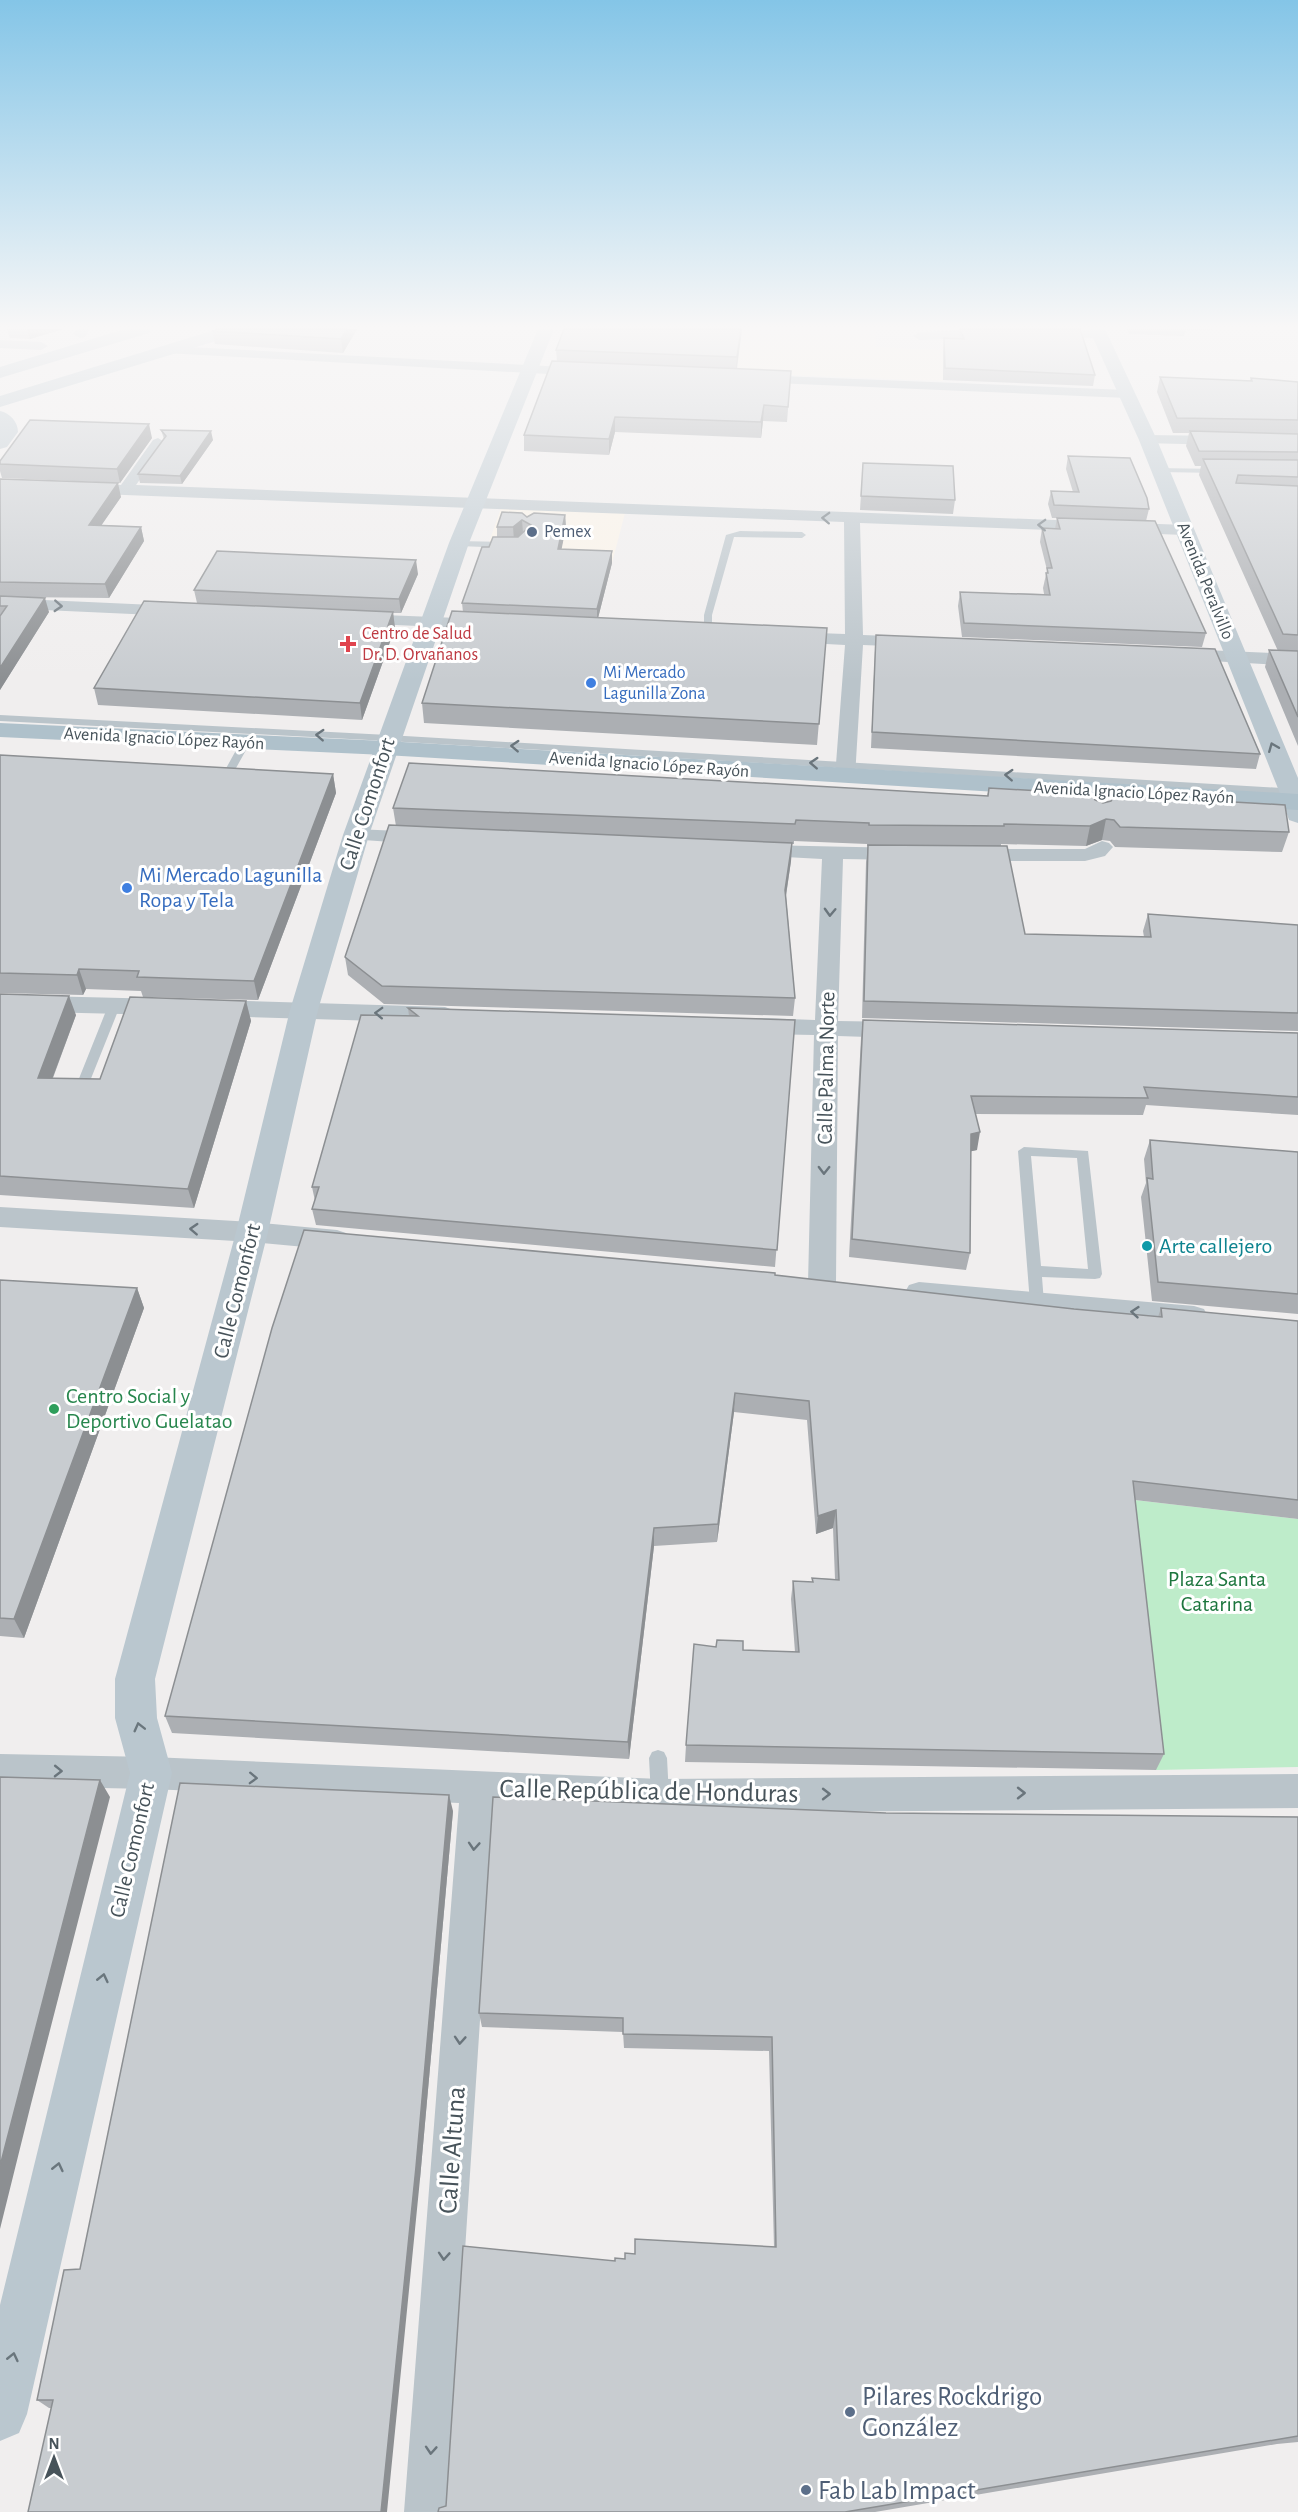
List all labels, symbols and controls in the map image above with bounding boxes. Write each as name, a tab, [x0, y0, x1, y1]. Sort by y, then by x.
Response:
one-way arrow	[822, 511, 831, 524]
one-way arrow	[1038, 519, 1047, 532]
street label: Avenida Peralvillo	[1173, 520, 1237, 642]
place label: Pemex	[544, 523, 592, 541]
marker: Pemex	[525, 525, 539, 539]
one-way arrow	[54, 599, 63, 612]
place label: Centro de Salud Dr. D. Orvañanos	[362, 625, 478, 664]
marker: Centro de Salud Dr. D. Orvañanos	[339, 635, 357, 653]
place label: Mi Mercado Lagunilla Zona	[603, 664, 706, 703]
marker: Mi Mercado Lagunilla Zona	[584, 676, 598, 690]
street label: Avenida Ignacio López Rayón	[63, 725, 265, 753]
one-way arrow	[316, 728, 325, 741]
street label: Calle Comonfort	[335, 735, 399, 873]
one-way arrow	[510, 739, 519, 752]
one-way arrow	[1268, 742, 1280, 753]
street label: Avenida Ignacio López Rayón	[548, 749, 750, 781]
one-way arrow	[810, 757, 819, 770]
one-way arrow	[1005, 768, 1014, 781]
street label: Avenida Ignacio López Rayón	[1033, 779, 1235, 807]
place label: Mi Mercado Lagunilla Ropa y Tela	[139, 864, 322, 911]
marker: Mi Mercado Lagunilla Ropa y Tela	[120, 881, 134, 895]
one-way arrow	[824, 908, 837, 917]
street label: Calle Palma Norte	[814, 991, 838, 1145]
one-way arrow	[374, 1006, 383, 1019]
one-way arrow	[818, 1166, 830, 1175]
street label: Calle Comonfort	[210, 1221, 264, 1361]
one-way arrow	[189, 1222, 198, 1235]
place label: Arte callejero	[1159, 1235, 1272, 1257]
marker: Arte callejero	[1140, 1239, 1154, 1253]
one-way arrow	[1131, 1306, 1140, 1319]
place label: Centro Social y Deportivo Guelatao	[66, 1385, 233, 1432]
marker: Centro Social y Deportivo Guelatao	[47, 1402, 61, 1416]
park label: Plaza Santa Catarina	[1168, 1568, 1266, 1615]
one-way arrow	[133, 1722, 146, 1732]
one-way arrow	[54, 1765, 63, 1777]
one-way arrow	[249, 1771, 258, 1784]
street label: Calle República de Honduras	[499, 1775, 799, 1807]
street label: Calle Comonfort	[106, 1780, 158, 1920]
one-way arrow	[1016, 1787, 1025, 1799]
one-way arrow	[821, 1788, 830, 1800]
one-way arrow	[468, 1841, 481, 1850]
one-way arrow	[95, 1973, 108, 1983]
one-way arrow	[454, 2036, 467, 2045]
street label: Calle Altuna	[434, 2085, 470, 2215]
one-way arrow	[51, 2163, 64, 2173]
one-way arrow	[438, 2251, 451, 2260]
one-way arrow	[6, 2352, 19, 2362]
place label: Pilares Rockdrigo González	[862, 2383, 1042, 2441]
marker: Pilares Rockdrigo González	[843, 2405, 857, 2419]
north arrow	[24, 2428, 84, 2488]
text: N	[48, 2436, 60, 2452]
one-way arrow	[424, 2446, 437, 2455]
place label: Fab Lab Impact	[818, 2477, 976, 2504]
marker: Fab Lab Impact	[799, 2483, 813, 2497]

